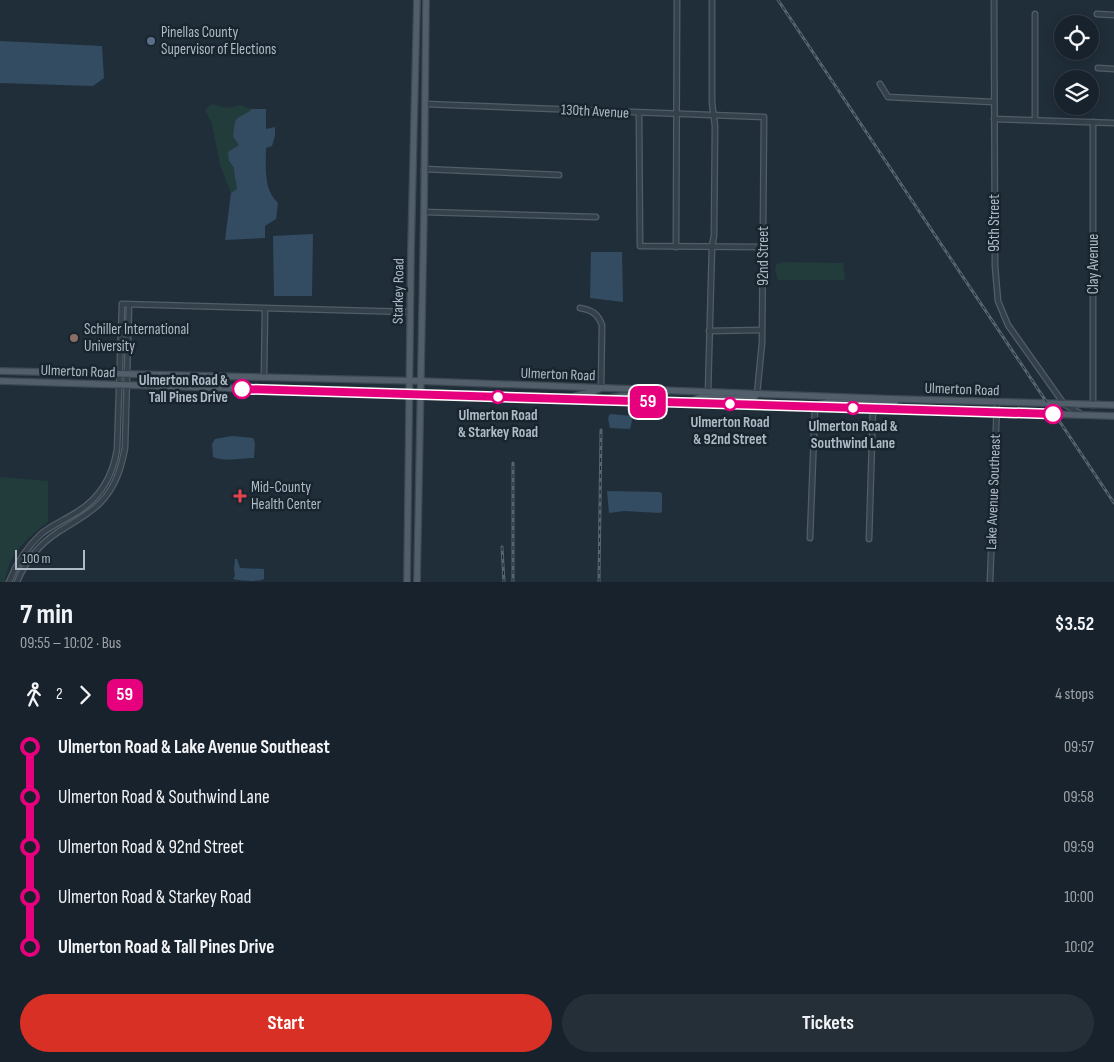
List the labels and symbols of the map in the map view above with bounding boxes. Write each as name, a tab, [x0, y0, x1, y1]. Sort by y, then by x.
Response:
place label: Pinellas County Supervisor of Elections	[161, 23, 276, 59]
marker: Pinellas County Supervisor of Elections	[145, 35, 157, 47]
street label: 130th Avenue	[560, 100, 630, 123]
street label: 95th Street	[985, 194, 1004, 252]
street label: 92nd Street	[754, 226, 773, 286]
street label: Clay Avenue	[1084, 234, 1103, 294]
street label: Starkey Road	[388, 258, 409, 324]
place label: Schiller International University	[84, 320, 189, 356]
marker: Schiller International University	[68, 332, 80, 344]
street label: Ulmerton Road	[40, 361, 116, 382]
street label: Ulmerton Road	[520, 364, 596, 385]
place label: Ulmerton Road & Tall Pines Drive	[139, 371, 228, 407]
marker: Ulmerton Road & Tall Pines Drive	[232, 379, 252, 399]
street label: Ulmerton Road	[924, 379, 1000, 400]
line badge: 59	[626, 386, 670, 418]
marker: Ulmerton Road & Starkey Road	[491, 390, 505, 404]
marker: Ulmerton Road & 92nd Street	[723, 397, 737, 411]
marker: Ulmerton Road & Southwind Lane	[846, 401, 860, 415]
unlabelled marker	[1043, 404, 1063, 424]
place label: Ulmerton Road & Starkey Road	[458, 406, 538, 442]
place label: Ulmerton Road & 92nd Street	[691, 413, 769, 449]
place label: Ulmerton Road & Southwind Lane	[808, 417, 898, 453]
street label: Lake Avenue Southeast	[982, 433, 1005, 550]
place label: Mid-County Health Center	[251, 478, 322, 514]
marker: Mid-County Health Center	[233, 489, 247, 503]
scale bar	[15, 547, 85, 570]

